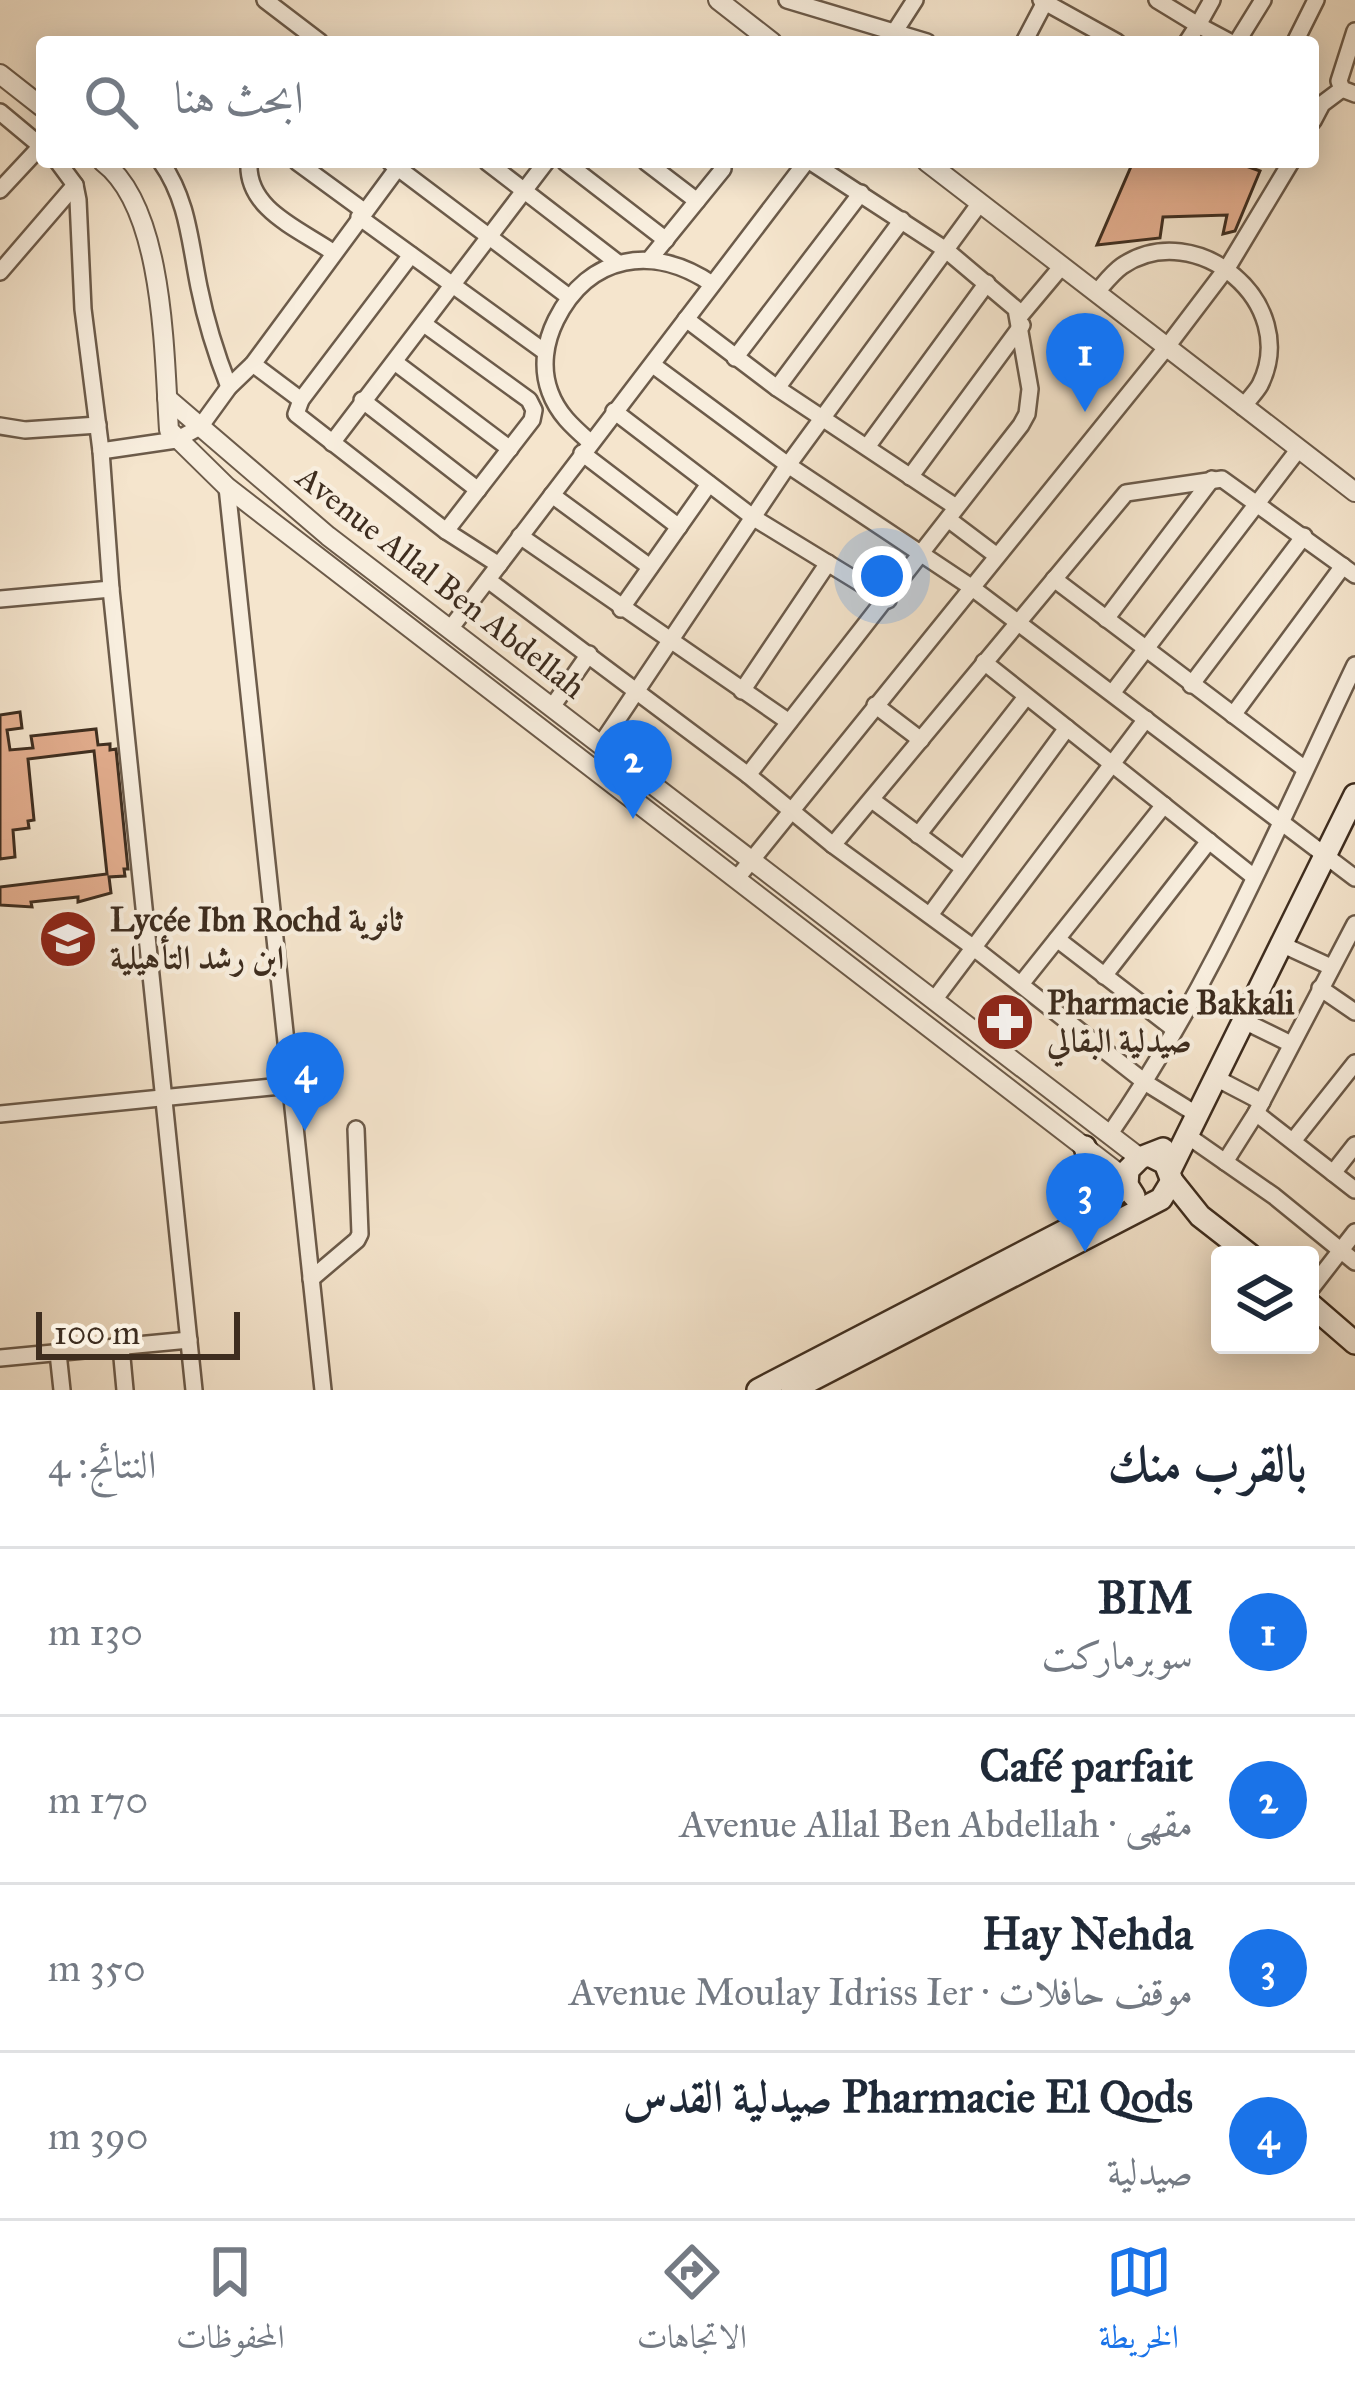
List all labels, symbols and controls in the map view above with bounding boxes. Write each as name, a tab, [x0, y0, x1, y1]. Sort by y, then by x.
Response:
search box	[36, 36, 1319, 168]
icon: search	[78, 69, 144, 135]
text: ابحث هنا	[174, 70, 304, 125]
pin: 1	[1046, 313, 1124, 412]
street label: Avenue Allal Ben Abdellah	[287, 456, 593, 707]
your location	[852, 546, 912, 606]
pin: 2	[594, 720, 672, 819]
place label: Lycée Ibn Rochd ثانوية ابن رشد التأهيلية	[110, 900, 403, 978]
school or university icon: Lycée Ibn Rochd ثانوية ابن رشد التأهيلية	[37, 908, 99, 970]
place label: Pharmacie Bakkali صيدلية البقالي	[1046, 983, 1295, 1068]
pharmacy icon: Pharmacie Bakkali صيدلية البقالي	[974, 991, 1036, 1053]
pin: 4	[266, 1032, 344, 1131]
pin: 3	[1046, 1153, 1124, 1252]
map controls	[1211, 1246, 1319, 1354]
button: layers	[1211, 1246, 1319, 1354]
scale bar	[36, 1306, 240, 1359]
text: 100 m	[54, 1313, 140, 1353]
text: بالقرب منك	[1108, 1433, 1307, 1495]
text: النتائج: 4	[48, 1441, 156, 1489]
text: BIM	[1098, 1570, 1193, 1625]
text: 130 m	[48, 1608, 143, 1656]
text: 1	[1260, 1608, 1276, 1656]
text: سوبرماركت	[1042, 1632, 1193, 1680]
text: Café parfait	[979, 1738, 1193, 1793]
text: 170 m	[48, 1776, 148, 1824]
text: 2	[1258, 1776, 1278, 1824]
text: مقهى · Avenue Allal Ben Abdellah	[680, 1800, 1193, 1848]
text: Hay Nehda	[982, 1906, 1193, 1961]
text: 350 m	[48, 1944, 146, 1992]
text: 3	[1260, 1944, 1276, 1992]
text: موقف حافلات · Avenue Moulay Idriss Ier	[569, 1968, 1193, 2016]
text: Pharmacie El Qods صيدلية القدس	[623, 2069, 1193, 2124]
text: 390 m	[48, 2112, 148, 2160]
text: 4	[1257, 2112, 1279, 2160]
text: صيدلية	[1107, 2148, 1193, 2196]
tab: المحفوظات	[176, 2239, 285, 2369]
tab: الاتجاهات	[637, 2239, 747, 2369]
tab: الخريطة	[1099, 2239, 1179, 2369]

